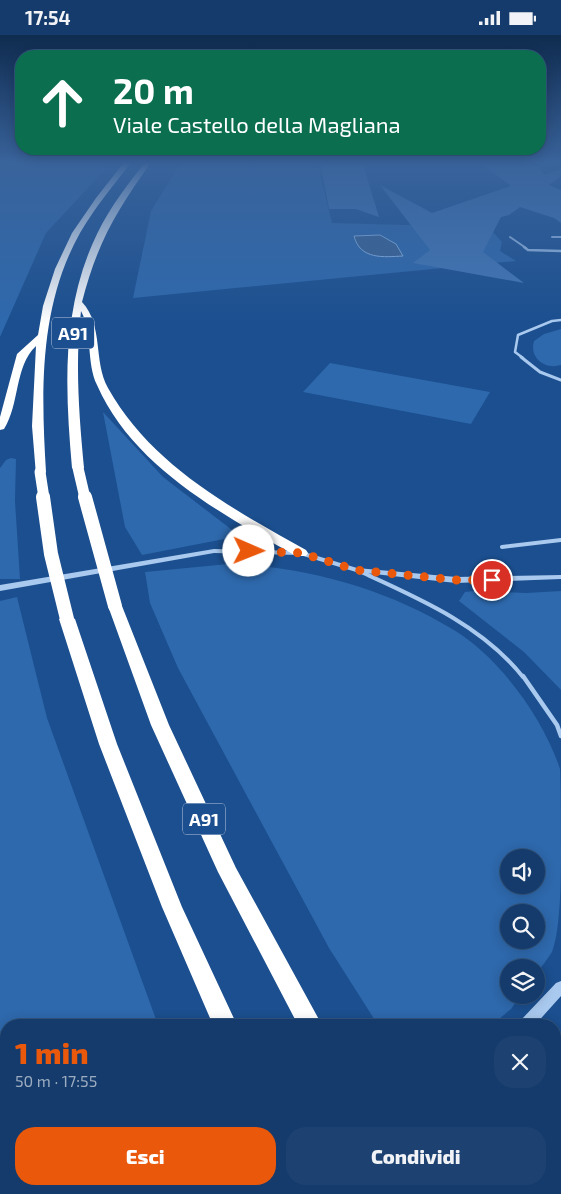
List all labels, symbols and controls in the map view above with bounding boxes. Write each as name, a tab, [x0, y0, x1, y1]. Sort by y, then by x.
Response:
text: 17:54	[25, 6, 71, 29]
text: 20 m	[113, 69, 194, 111]
icon: ahead	[30, 70, 95, 135]
text: Viale Castello della Magliana	[113, 111, 401, 137]
road number: A91	[52, 317, 94, 349]
position arrow	[222, 524, 274, 576]
pin	[471, 559, 513, 601]
icon: arrive	[478, 566, 506, 594]
road number: A91	[183, 804, 225, 835]
map controls	[500, 849, 545, 1004]
button: sound	[500, 849, 545, 894]
button: search	[500, 904, 545, 949]
button: layers	[500, 959, 545, 1004]
text: 1 min	[15, 1034, 89, 1070]
button: close	[494, 1036, 546, 1088]
text: 50 m · 17:55	[15, 1071, 97, 1090]
button: Esci	[15, 1127, 276, 1185]
button: Condividi	[286, 1127, 546, 1185]

